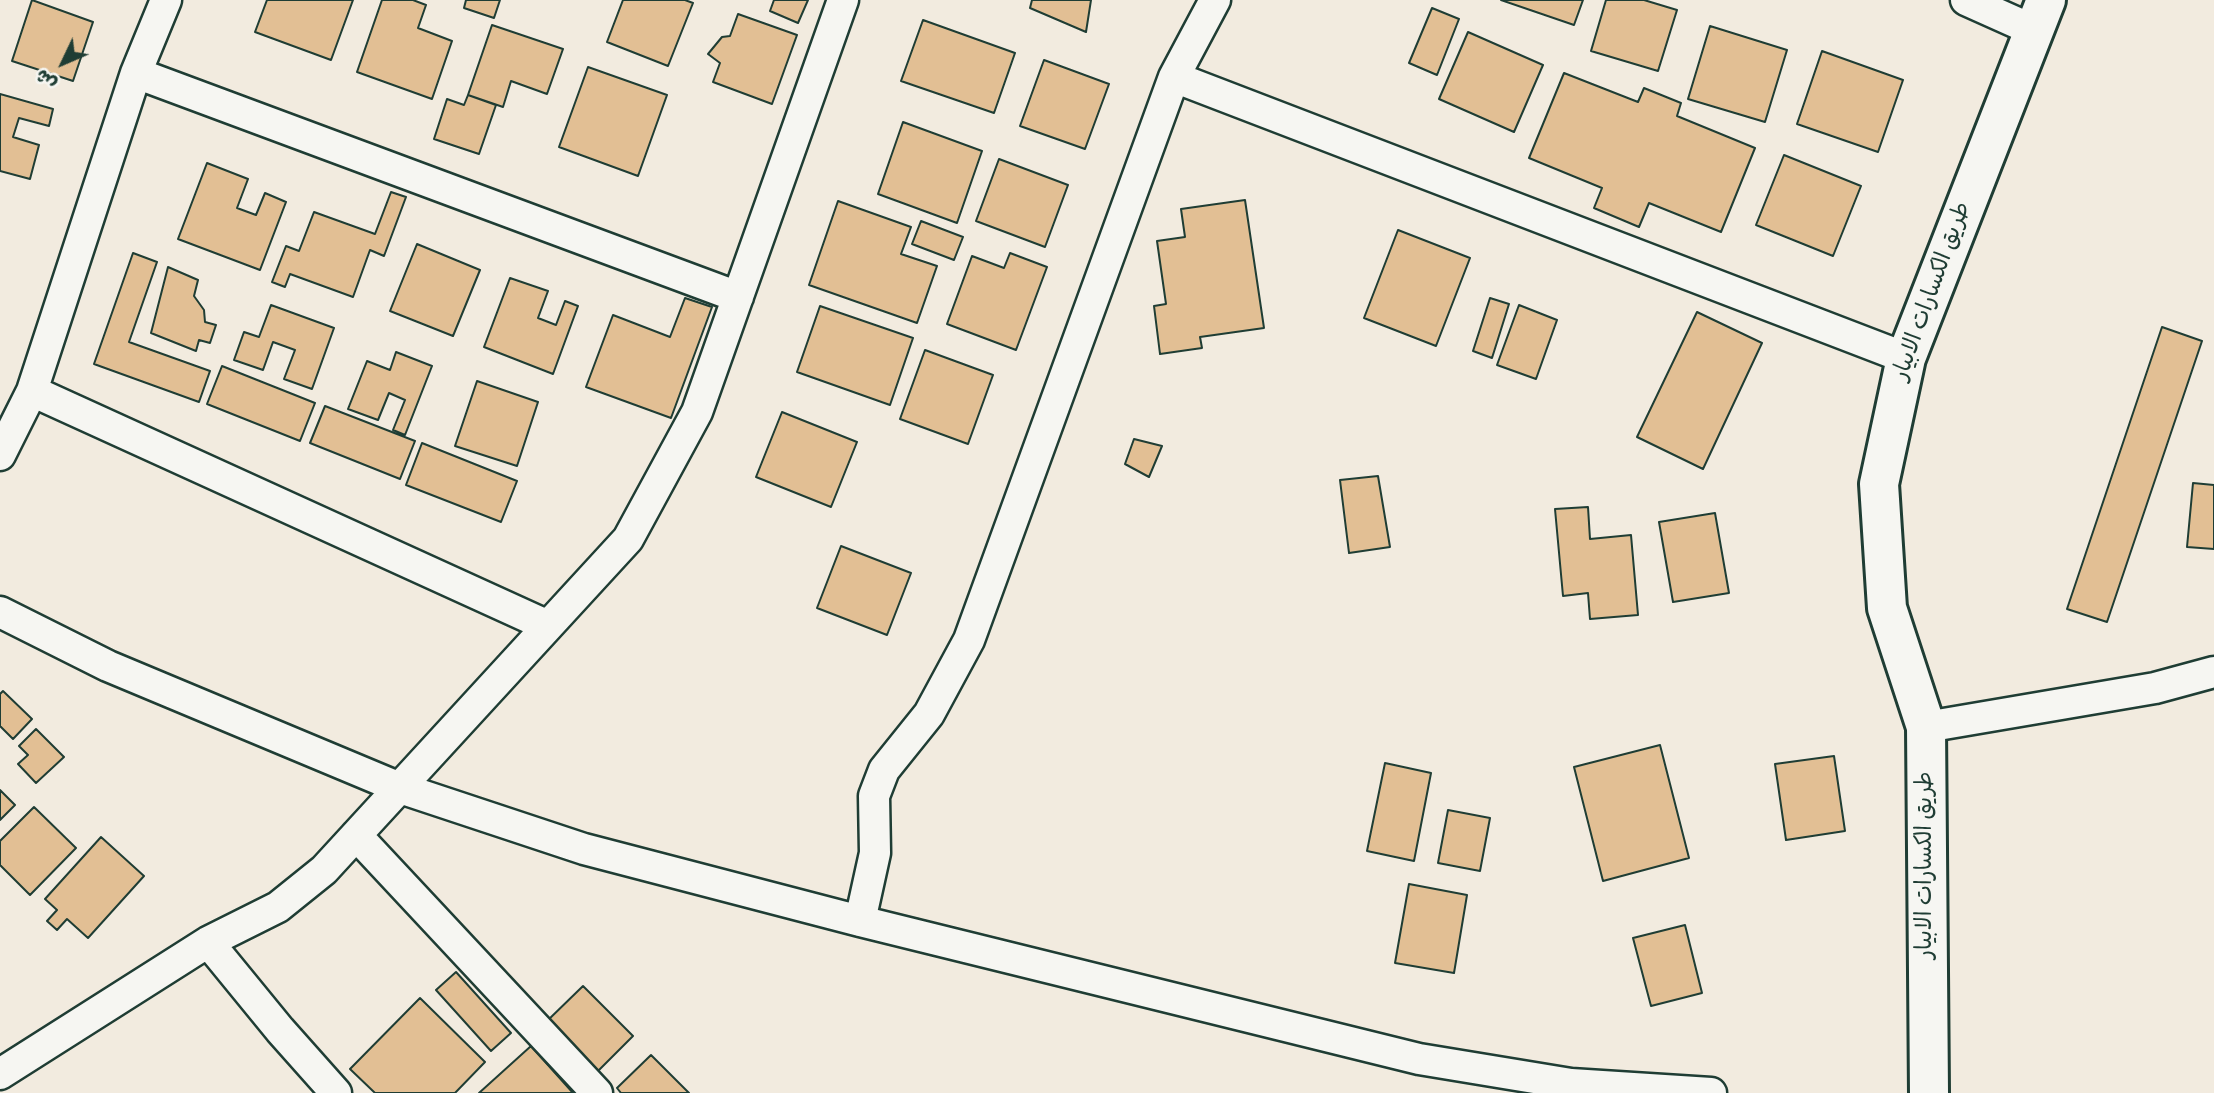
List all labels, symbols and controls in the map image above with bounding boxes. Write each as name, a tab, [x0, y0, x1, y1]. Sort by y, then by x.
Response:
north arrow	[28, 28, 98, 98]
text: ش	[32, 62, 63, 93]
street label: طريق الكسارات الابيار	[1889, 199, 1979, 385]
street label: طريق الكسارات الابيار	[1913, 771, 1941, 959]

